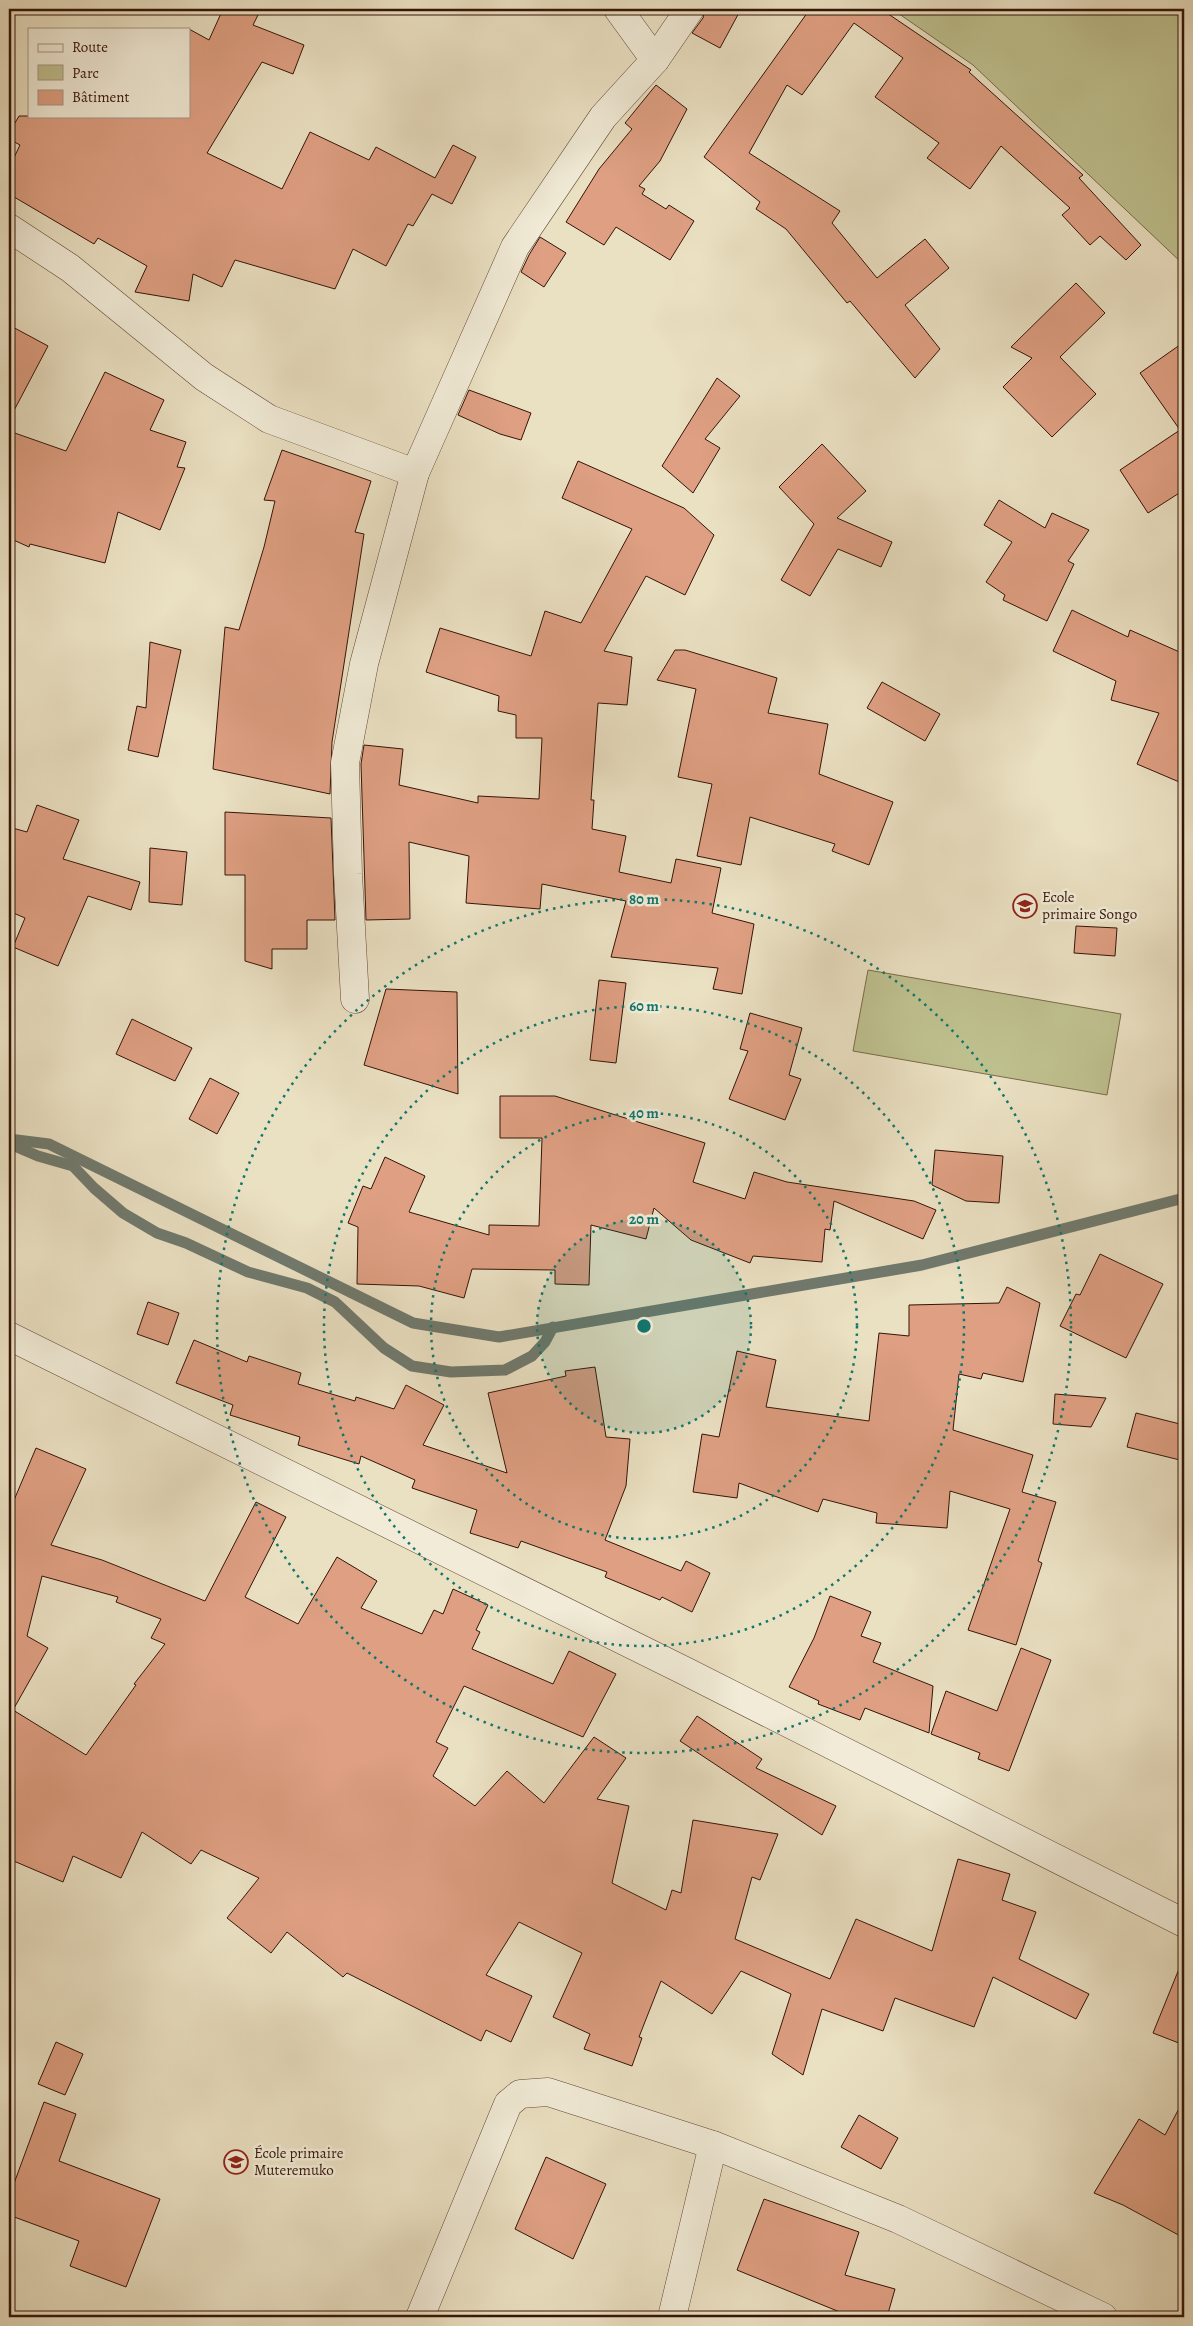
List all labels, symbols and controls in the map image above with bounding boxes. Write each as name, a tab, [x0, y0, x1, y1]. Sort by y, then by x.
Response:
legend	[28, 28, 190, 118]
text: Route	[72, 37, 108, 57]
text: Parc	[72, 63, 99, 83]
text: Bâtiment	[72, 87, 130, 107]
place label: Ecole primaire Songo	[1042, 887, 1137, 924]
text: 80 m	[629, 889, 659, 909]
school or university icon: Ecole primaire Songo	[1012, 893, 1038, 919]
text: 60 m	[629, 996, 659, 1016]
text: 40 m	[629, 1103, 659, 1123]
text: 20 m	[629, 1209, 659, 1229]
centre of rings	[635, 1317, 653, 1335]
place label: École primaire Muteremuko	[254, 2143, 344, 2180]
school or university icon: École primaire Muteremuko	[223, 2149, 249, 2175]

